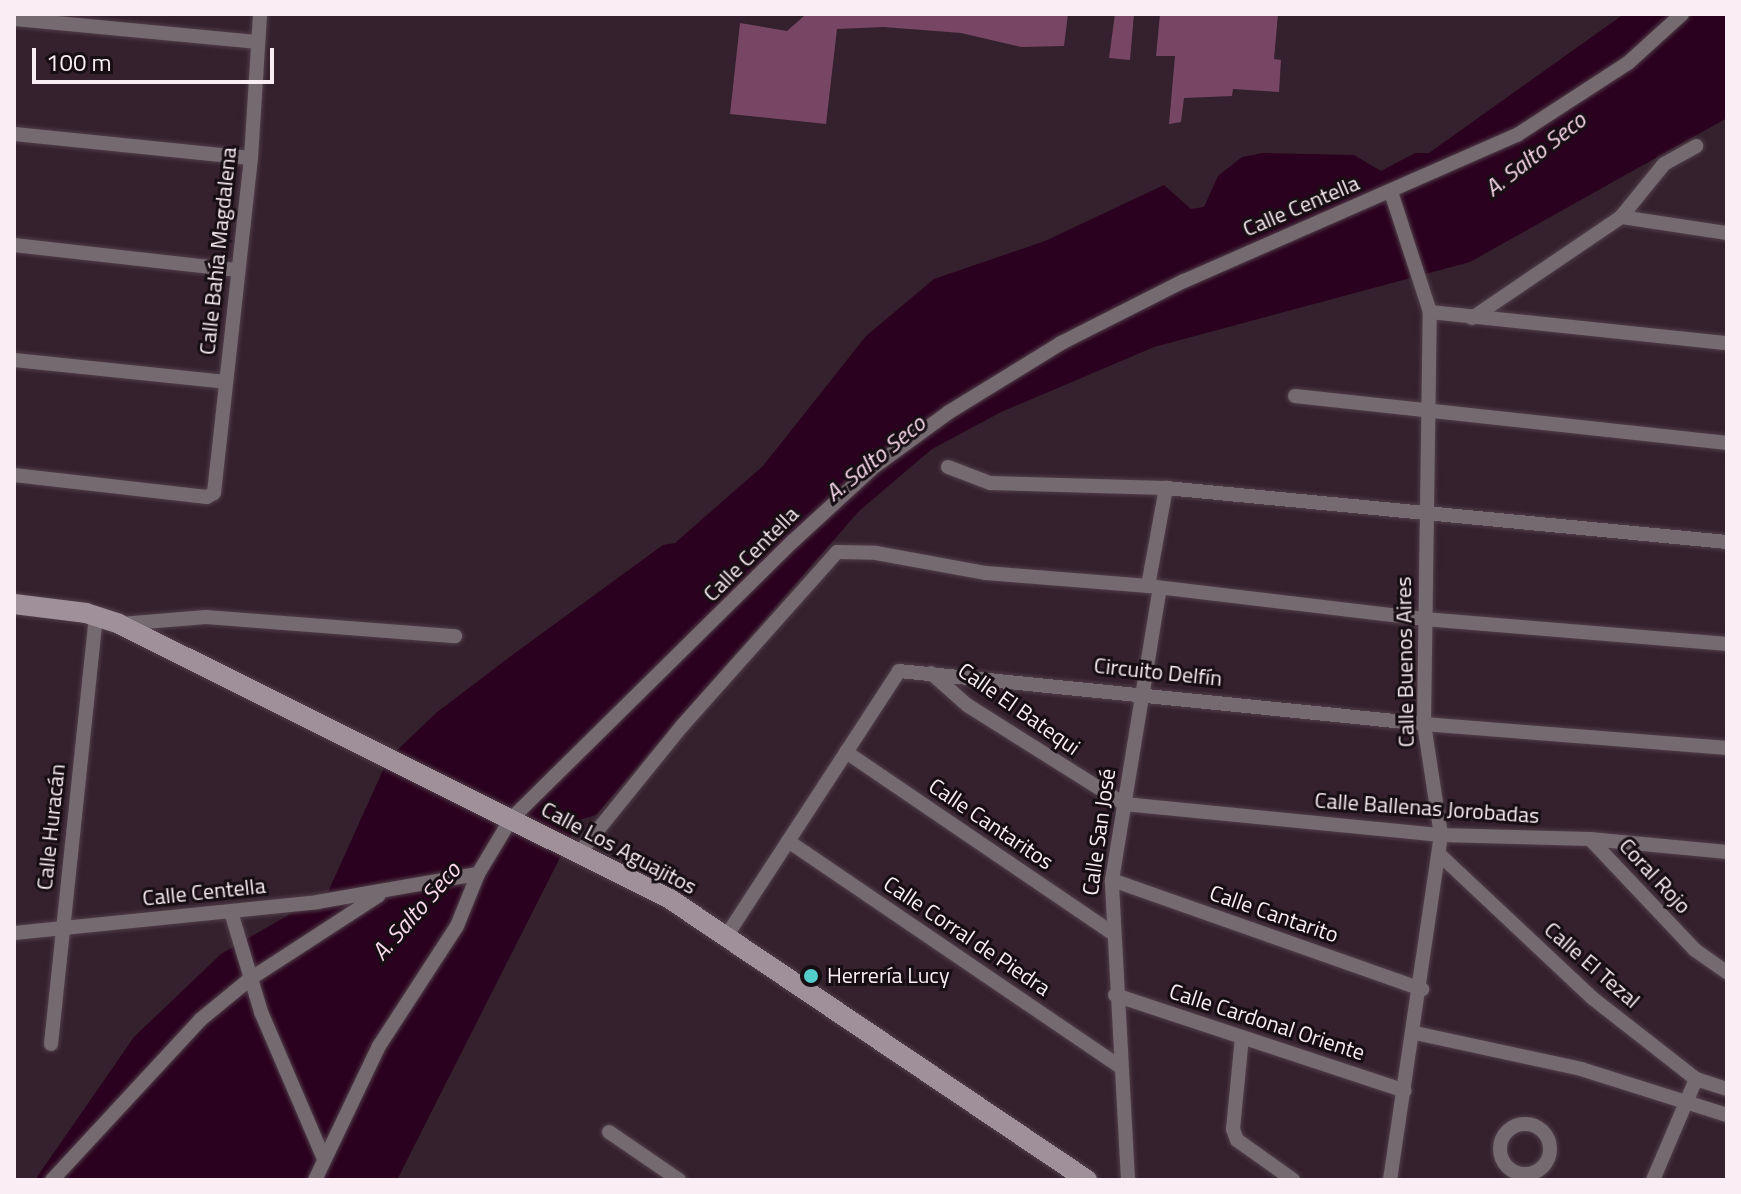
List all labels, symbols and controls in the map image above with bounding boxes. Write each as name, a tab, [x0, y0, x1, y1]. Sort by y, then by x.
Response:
scale bar	[36, 32, 278, 82]
text: 100 m	[46, 44, 112, 80]
water label: A. Salto Seco	[1478, 105, 1592, 203]
street label: Calle Bahía Magdalena	[194, 146, 242, 356]
street label: Calle Centella	[1239, 170, 1363, 242]
water label: A. Salto Seco	[819, 409, 931, 507]
street label: Calle Centella	[698, 501, 804, 607]
street label: Calle Buenos Aires	[1390, 576, 1420, 748]
street label: Circuito Delfín	[1093, 652, 1223, 692]
street label: Calle El Batequi	[953, 657, 1085, 761]
street label: Calle Huracán	[31, 763, 71, 891]
street label: Calle San José	[1077, 767, 1121, 897]
street label: Calle Cantaritos	[924, 773, 1058, 875]
street label: Calle Ballenas Jorobadas	[1314, 787, 1540, 829]
street label: Calle Los Aguajitos	[537, 796, 701, 900]
street label: Coral Rojo	[1614, 833, 1696, 919]
water label: A. Salto Seco	[365, 856, 467, 966]
street label: Calle Corral de Piedra	[879, 870, 1055, 1002]
street label: Calle Centella	[141, 872, 267, 912]
street label: Calle Cantarito	[1206, 880, 1342, 948]
street label: Calle El Tezal	[1539, 916, 1645, 1014]
place label: Herrería Lucy	[827, 963, 950, 989]
marker: Herrería Lucy	[802, 967, 820, 985]
street label: Calle Cardonal Oriente	[1166, 978, 1368, 1066]

